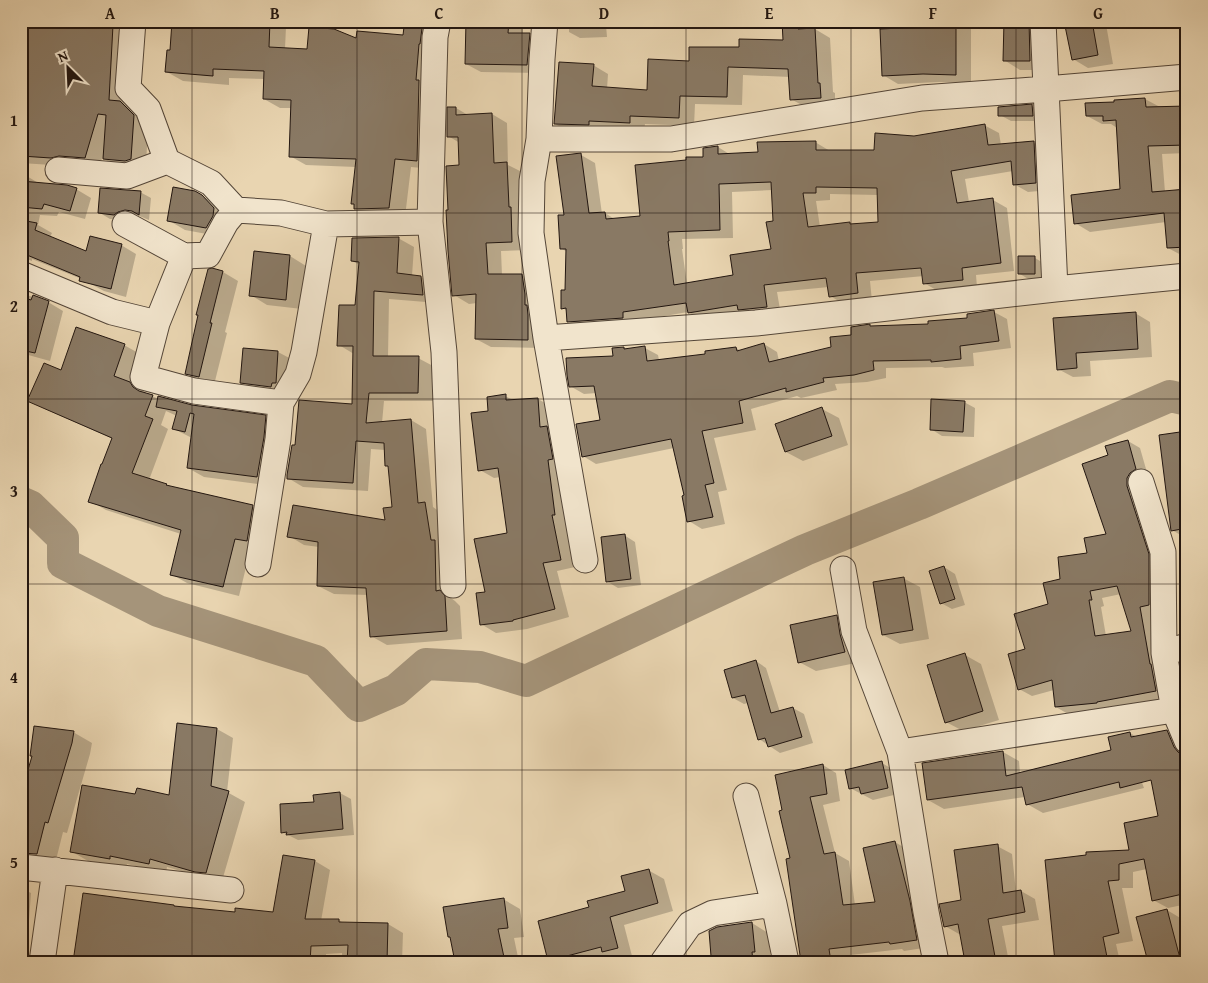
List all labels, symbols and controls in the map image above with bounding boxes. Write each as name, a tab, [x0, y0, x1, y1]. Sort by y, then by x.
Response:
text: A	[105, 1, 116, 25]
text: B	[270, 1, 280, 25]
text: C	[434, 1, 444, 25]
text: D	[599, 1, 609, 25]
text: E	[765, 1, 774, 25]
text: F	[929, 1, 937, 25]
text: G	[1093, 1, 1103, 25]
north arrow	[42, 42, 92, 92]
text: N	[54, 45, 72, 67]
text: 1	[10, 108, 18, 132]
text: 2	[10, 294, 18, 318]
text: 3	[10, 479, 18, 503]
text: 4	[10, 665, 18, 689]
text: 5	[10, 850, 18, 874]

